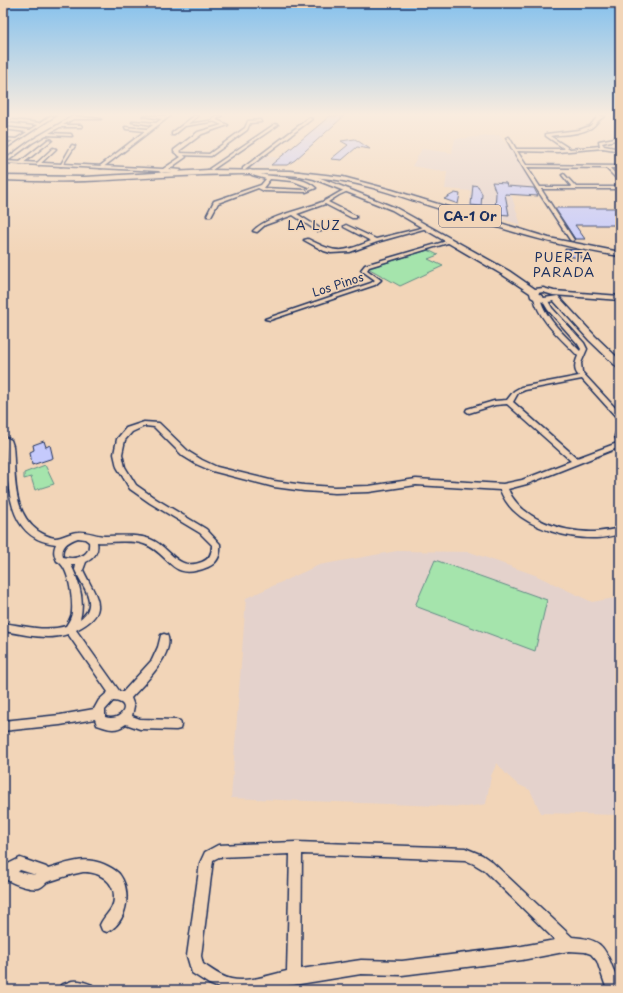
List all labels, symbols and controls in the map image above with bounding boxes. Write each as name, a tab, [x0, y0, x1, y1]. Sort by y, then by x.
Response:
road number: CA-1 Or	[439, 205, 501, 227]
district label: LA LUZ	[287, 215, 341, 234]
district label: PUERTA PARADA	[533, 247, 595, 281]
street label: Los Pinos	[310, 267, 366, 301]

